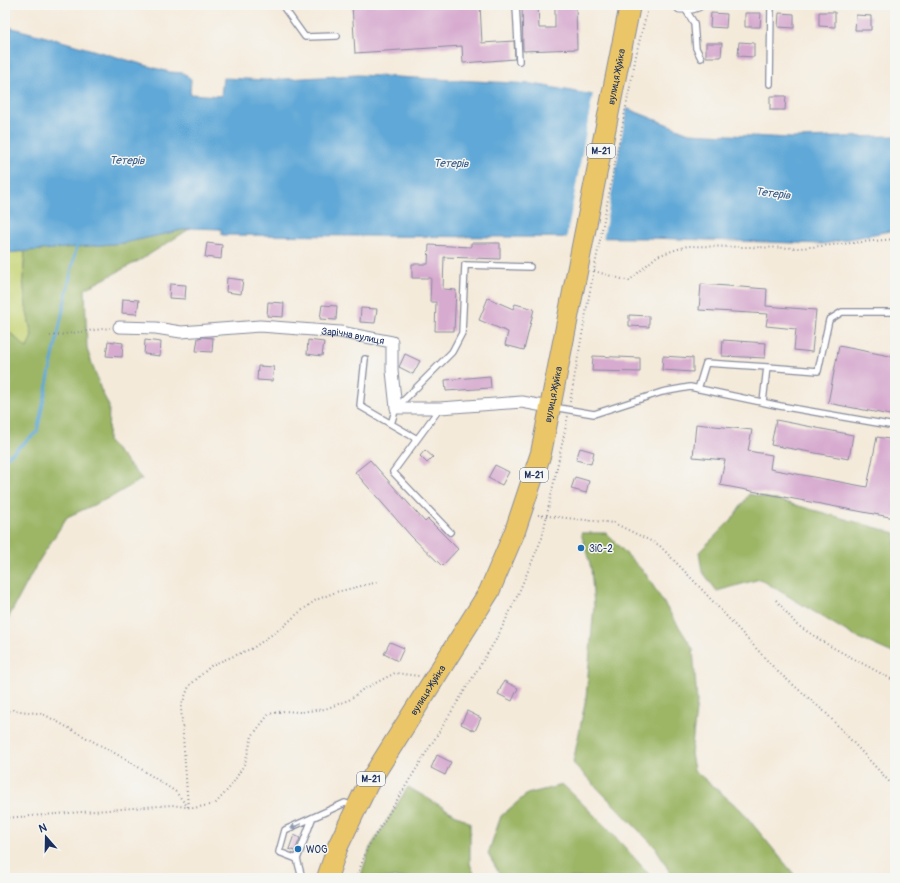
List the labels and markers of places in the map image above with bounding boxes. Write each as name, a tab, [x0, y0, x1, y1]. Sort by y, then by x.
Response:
marker: ЗіС-2	[576, 543, 586, 553]
place label: ЗіС-2	[589, 543, 613, 555]
marker: WOG	[293, 844, 303, 854]
place label: WOG	[306, 844, 328, 856]

